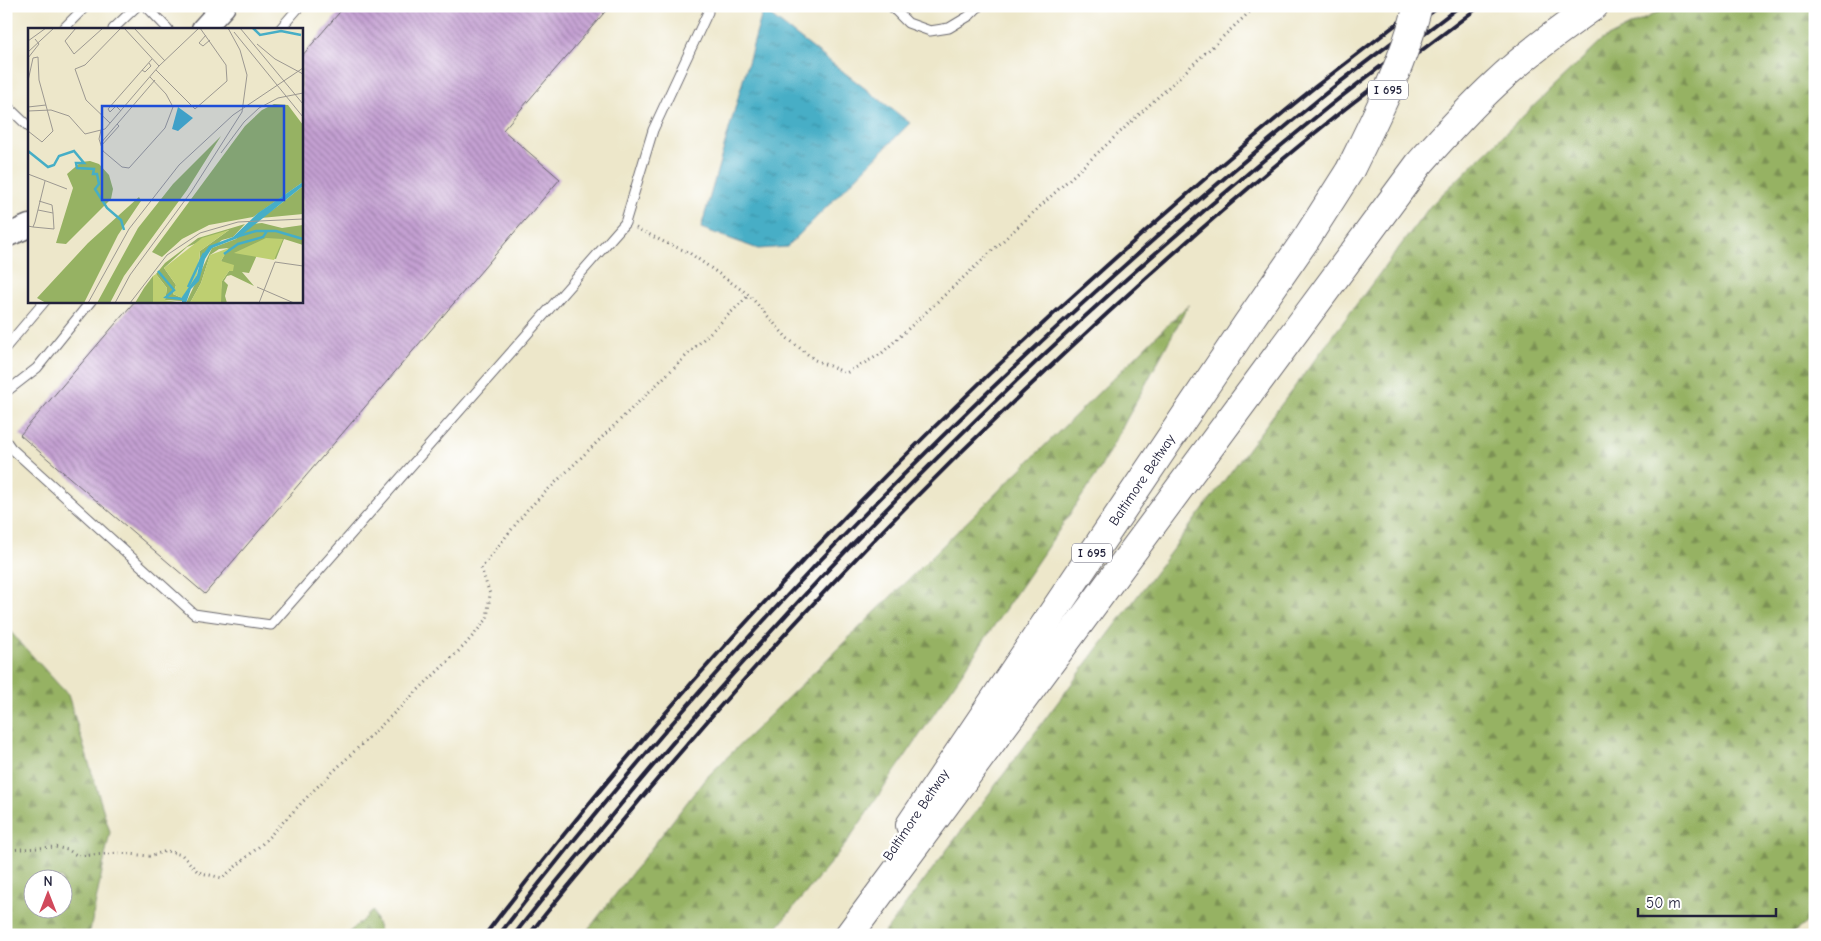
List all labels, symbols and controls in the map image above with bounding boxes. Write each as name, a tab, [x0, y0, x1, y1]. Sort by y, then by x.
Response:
inset map	[28, 28, 302, 302]
road number: I 695	[1368, 80, 1408, 100]
street label: Baltimore Beltway	[1105, 430, 1179, 529]
road number: I 695	[1072, 544, 1112, 562]
street label: Baltimore Beltway	[879, 765, 953, 864]
north arrow	[22, 868, 72, 918]
text: N	[43, 873, 53, 890]
scale bar	[1638, 886, 1776, 918]
text: 50 m	[1646, 894, 1681, 912]

